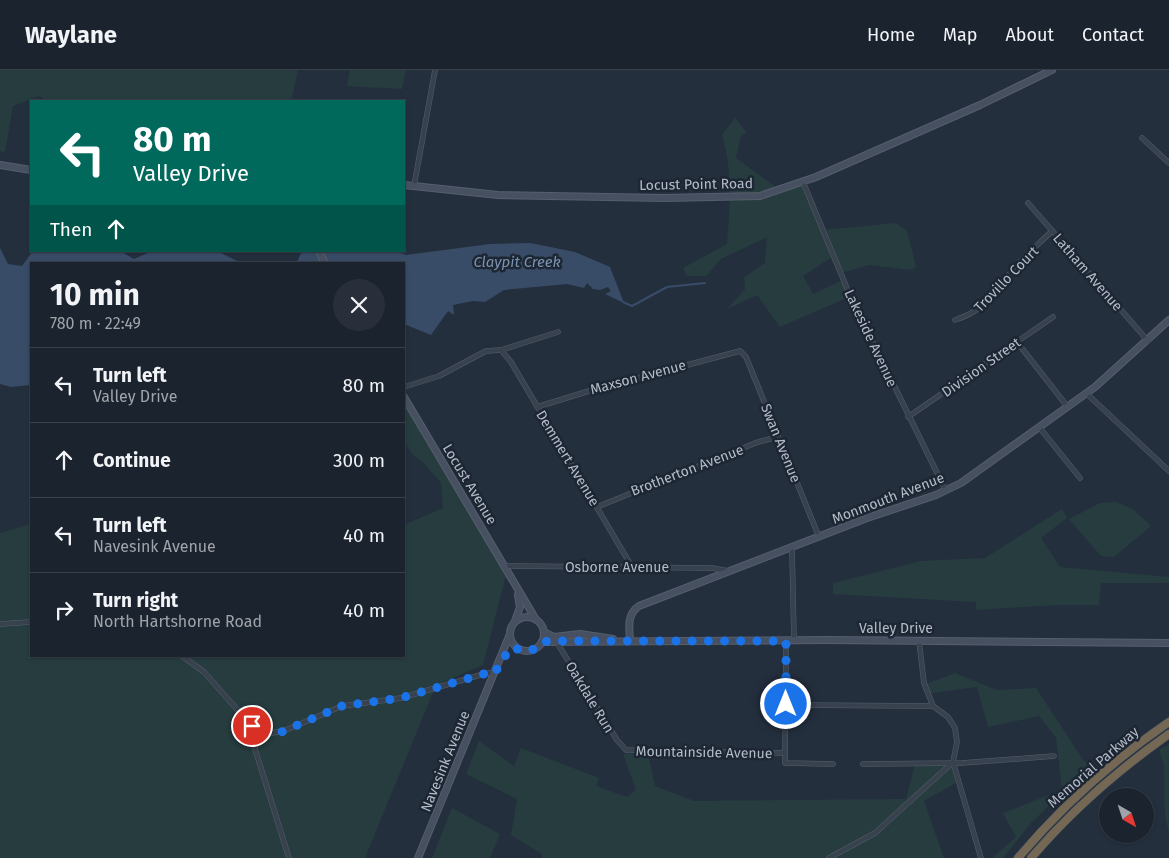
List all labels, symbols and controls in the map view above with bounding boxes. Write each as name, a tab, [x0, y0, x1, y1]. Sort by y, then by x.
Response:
text: Waylane	[25, 21, 117, 49]
text: Home	[867, 24, 915, 46]
text: Map	[943, 24, 977, 46]
text: About	[1005, 24, 1054, 46]
text: Contact	[1082, 24, 1144, 46]
text: 80 m	[133, 118, 212, 160]
icon: left	[50, 120, 115, 185]
text: Valley Drive	[133, 160, 249, 187]
street label: Locust Point Road	[639, 175, 753, 194]
icon: ahead	[102, 215, 130, 243]
text: Then	[50, 218, 92, 241]
street label: Latham Avenue	[1049, 230, 1126, 315]
street label: Trovillo Court	[971, 242, 1043, 316]
water label: Claypit Creek	[473, 253, 561, 271]
text: 10 min	[50, 277, 140, 313]
button: close	[333, 279, 385, 331]
street label: Lakeside Avenue	[840, 287, 901, 390]
text: 780 m · 22:49	[50, 314, 141, 333]
street label: Division Street	[939, 333, 1025, 401]
street label: Maxson Avenue	[588, 357, 688, 398]
text: Turn left	[93, 364, 167, 387]
icon: left	[50, 371, 78, 399]
text: 80 m	[343, 374, 385, 397]
text: Valley Drive	[93, 387, 177, 406]
street label: Swan Avenue	[757, 401, 804, 485]
street label: Demmert Avenue	[532, 407, 603, 509]
street label: Locust Avenue	[439, 441, 500, 528]
street label: Brotherton Avenue	[628, 441, 746, 500]
icon: ahead	[50, 446, 78, 474]
text: Continue	[93, 449, 171, 472]
text: 300 m	[333, 449, 385, 472]
street label: Monmouth Avenue	[830, 469, 947, 528]
text: Turn left	[93, 514, 167, 537]
icon: left	[50, 521, 78, 549]
text: 40 m	[343, 524, 385, 547]
text: Navesink Avenue	[93, 537, 216, 556]
street label: Osborne Avenue	[565, 559, 669, 576]
text: Turn right	[93, 589, 178, 612]
icon: right	[50, 596, 78, 624]
text: 40 m	[343, 599, 385, 622]
text: North Hartshorne Road	[93, 612, 262, 631]
street label: Valley Drive	[859, 620, 933, 637]
street label: Oakdale Run	[562, 658, 618, 736]
position arrow	[759, 677, 811, 729]
pin	[231, 705, 273, 747]
street label: Navesink Avenue	[417, 708, 473, 814]
icon: arrive	[238, 712, 266, 740]
street label: Memorial Parkway	[1044, 723, 1142, 812]
street label: Mountainside Avenue	[635, 743, 773, 762]
north arrow	[1099, 788, 1154, 842]
map controls	[1099, 788, 1154, 843]

